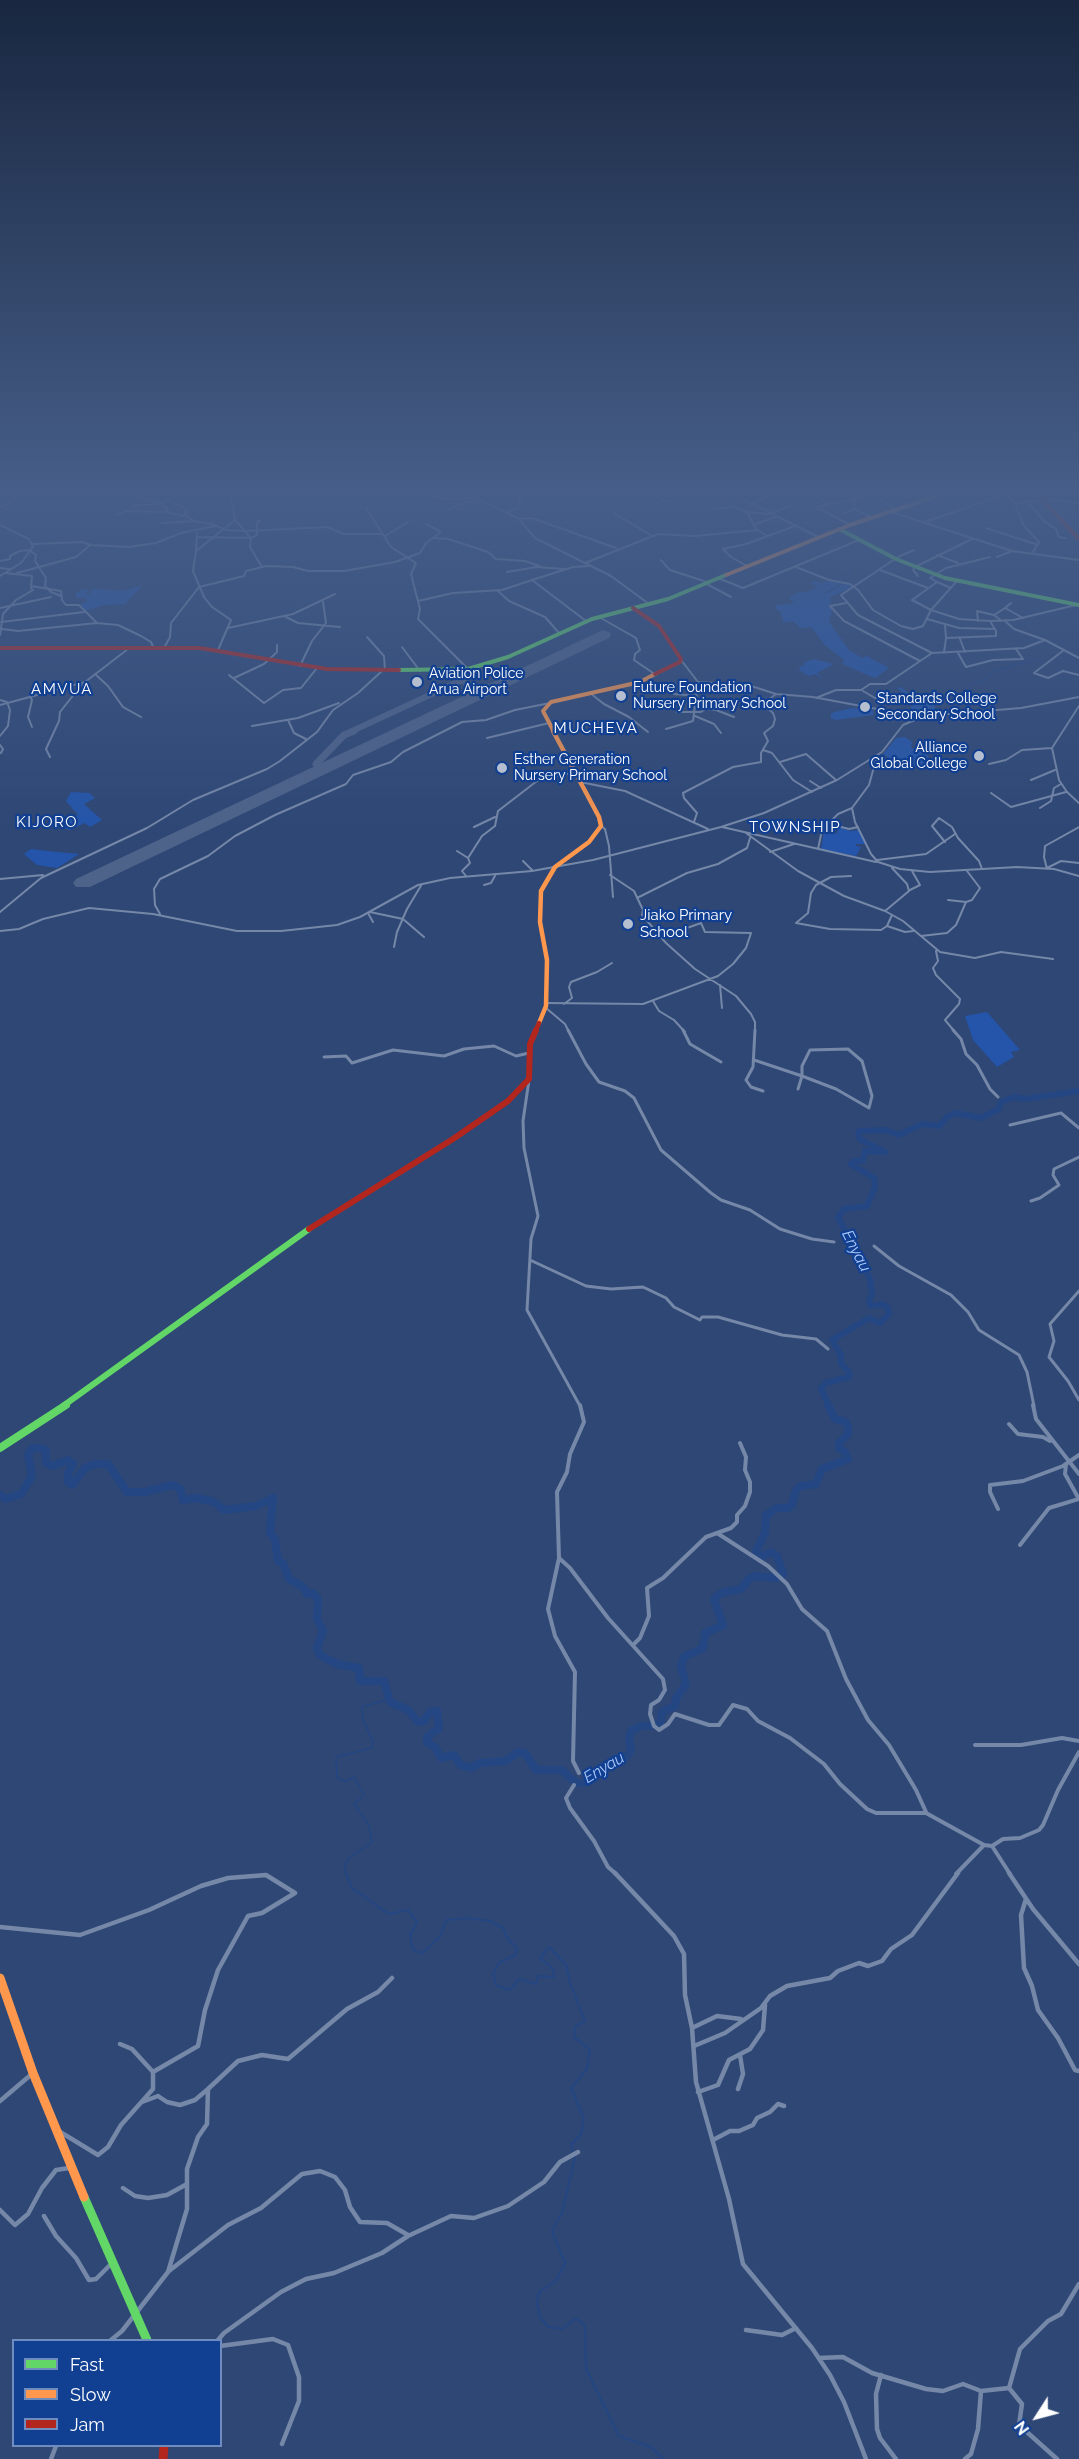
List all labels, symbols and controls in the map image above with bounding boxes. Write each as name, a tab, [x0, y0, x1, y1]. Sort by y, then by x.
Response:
place label: Aviation Police Arua Airport	[429, 666, 523, 698]
marker: Aviation Police Arua Airport	[410, 675, 424, 689]
district label: AMVUA	[31, 680, 93, 698]
place label: Future Foundation Nursery Primary School	[633, 680, 786, 712]
marker: Future Foundation Nursery Primary School	[614, 689, 628, 703]
place label: Standards College Secondary School	[877, 691, 997, 724]
marker: Standards College Secondary School	[858, 700, 872, 714]
district label: MUCHEVA	[554, 719, 638, 737]
place label: Alliance Global College	[871, 740, 967, 772]
marker: Alliance Global College	[972, 749, 986, 763]
place label: Esther Generation Nursery Primary School	[514, 752, 667, 784]
marker: Esther Generation Nursery Primary School	[495, 761, 509, 775]
district label: KIJORO	[16, 813, 78, 831]
district label: TOWNSHIP	[749, 818, 841, 836]
place label: Jiako Primary School	[640, 906, 732, 941]
marker: Jiako Primary School	[621, 917, 635, 931]
water label: Enyau	[837, 1227, 875, 1275]
water label: Enyau	[580, 1748, 628, 1788]
legend	[12, 2339, 222, 2447]
text: Fast	[70, 2354, 104, 2375]
text: Slow	[70, 2384, 111, 2405]
north arrow	[1007, 2387, 1067, 2447]
text: Jam	[70, 2414, 105, 2435]
text: N	[1011, 2417, 1033, 2438]

